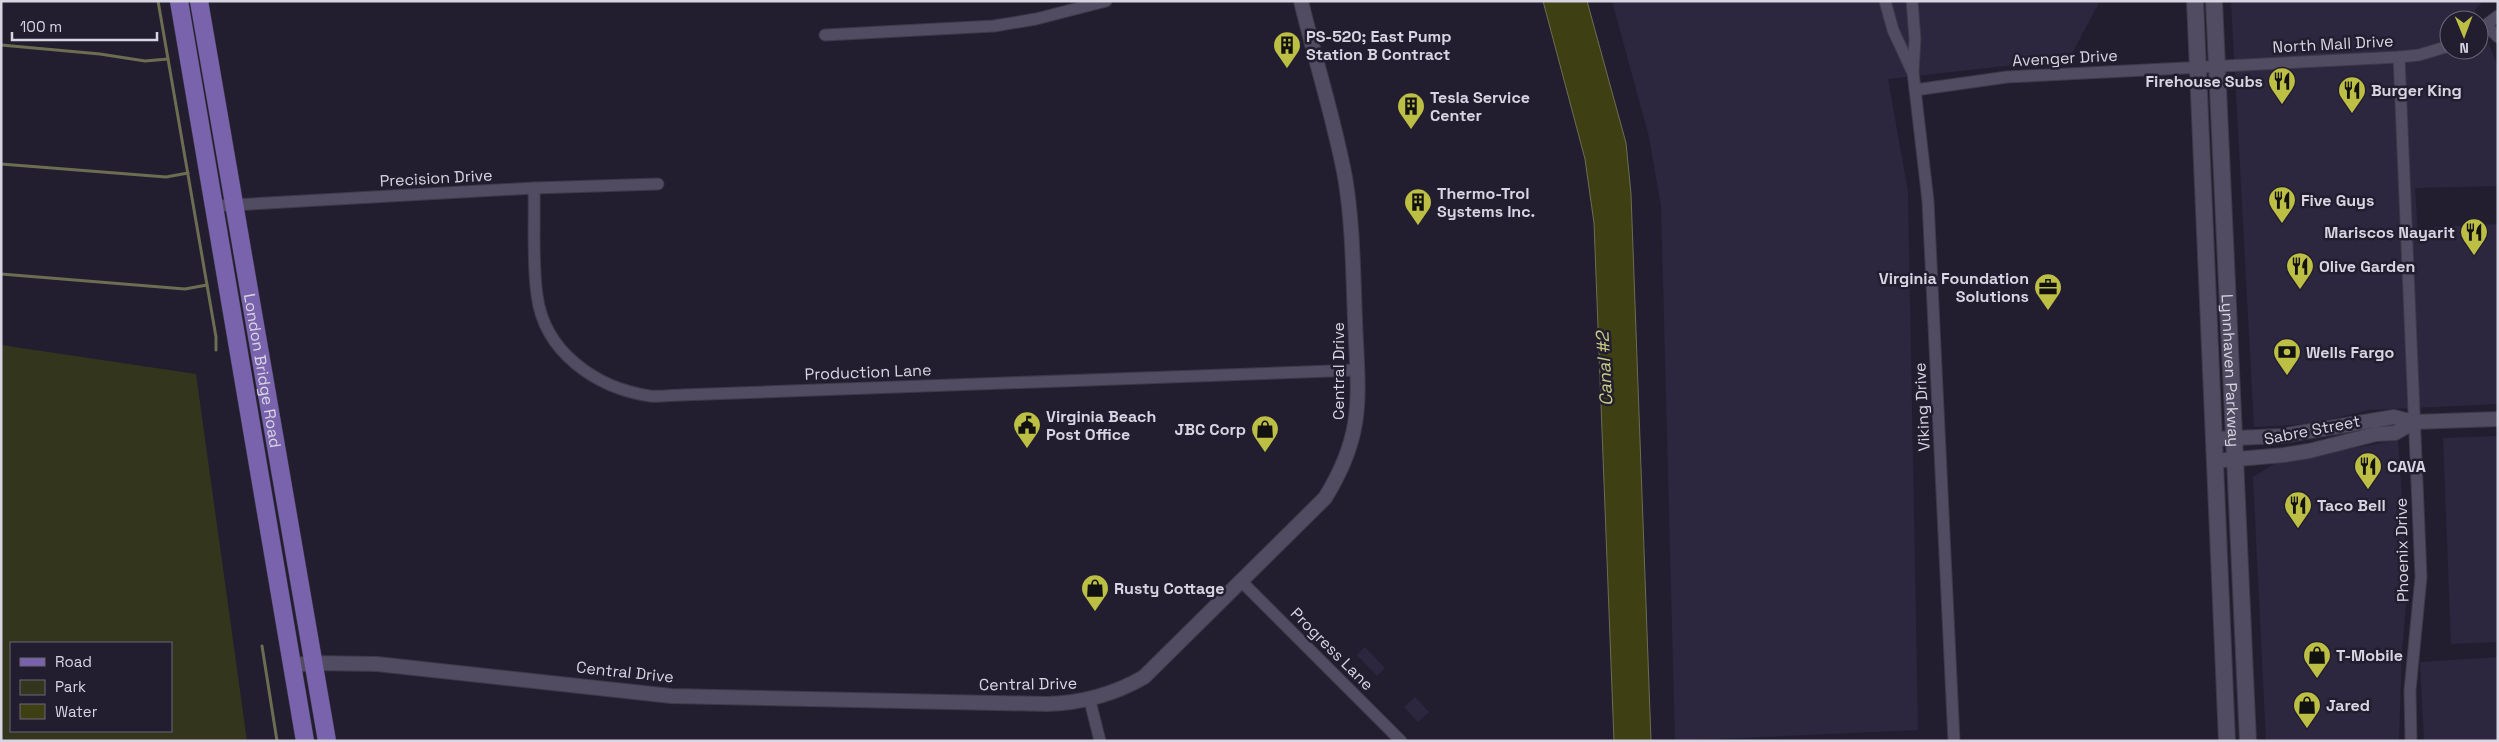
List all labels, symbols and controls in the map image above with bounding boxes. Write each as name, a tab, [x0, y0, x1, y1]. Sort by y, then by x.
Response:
scale bar	[12, 10, 158, 42]
north arrow	[2439, 10, 2489, 60]
text: 100 m	[20, 17, 62, 36]
place label: PS-520; East Pump Station B Contract	[1306, 26, 1451, 65]
building icon: PS-520; East Pump Station B Contract	[1272, 30, 1302, 69]
street label: North Mall Drive	[2272, 30, 2394, 58]
text: N	[2459, 39, 2469, 57]
street label: Avenger Drive	[2012, 45, 2118, 71]
restaurant icon: Firehouse Subs	[2267, 66, 2297, 105]
place label: Firehouse Subs	[2146, 71, 2263, 92]
restaurant icon: Burger King	[2337, 75, 2367, 114]
place label: Burger King	[2371, 80, 2462, 101]
place label: Tesla Service Center	[1430, 87, 1530, 126]
building icon: Tesla Service Center	[1396, 91, 1426, 130]
street label: Precision Drive	[379, 165, 493, 191]
place label: Thermo-Trol Systems Inc.	[1437, 183, 1535, 222]
restaurant icon: Five Guys	[2267, 185, 2297, 224]
building icon: Thermo-Trol Systems Inc.	[1403, 187, 1433, 226]
place label: Five Guys	[2301, 190, 2374, 211]
restaurant icon: Mariscos Nayarit	[2459, 217, 2489, 256]
place label: Mariscos Nayarit	[2324, 222, 2455, 243]
restaurant icon: Olive Garden	[2285, 251, 2315, 290]
place label: Olive Garden	[2319, 256, 2415, 277]
place label: Virginia Foundation Solutions	[1879, 268, 2029, 307]
office icon: Virginia Foundation Solutions	[2033, 272, 2063, 311]
street label: London Bridge Road	[239, 292, 287, 449]
street label: Lynnhaven Parkway	[2217, 294, 2245, 448]
street label: Central Drive	[1328, 322, 1349, 420]
water label: Canal #2	[1590, 329, 1617, 407]
bank icon: Wells Fargo	[2272, 337, 2302, 376]
place label: Wells Fargo	[2306, 342, 2394, 363]
street label: Production Lane	[804, 359, 932, 385]
street label: Viking Drive	[1909, 362, 1935, 452]
place label: Virginia Beach Post Office	[1046, 406, 1156, 445]
public building icon: Virginia Beach Post Office	[1012, 410, 1042, 449]
street label: Sabre Street	[2262, 410, 2362, 450]
shop icon: JBC Corp	[1250, 414, 1280, 453]
place label: JBC Corp	[1175, 419, 1246, 440]
restaurant icon: CAVA	[2353, 451, 2383, 490]
place label: CAVA	[2387, 456, 2426, 477]
restaurant icon: Taco Bell	[2283, 490, 2313, 529]
place label: Taco Bell	[2317, 495, 2386, 516]
street label: Phoenix Drive	[2391, 498, 2413, 602]
shop icon: Rusty Cottage	[1080, 573, 1110, 612]
place label: Rusty Cottage	[1114, 578, 1225, 599]
street label: Progress Lane	[1286, 603, 1378, 695]
shop icon: T-Mobile	[2302, 640, 2332, 679]
legend	[10, 642, 172, 732]
place label: T-Mobile	[2336, 645, 2403, 666]
text: Road	[55, 652, 92, 671]
street label: Central Drive	[575, 656, 675, 688]
street label: Central Drive	[979, 673, 1077, 695]
text: Park	[55, 677, 86, 696]
shop icon: Jared	[2292, 690, 2322, 729]
place label: Jared	[2326, 695, 2370, 716]
text: Water	[55, 702, 98, 721]

